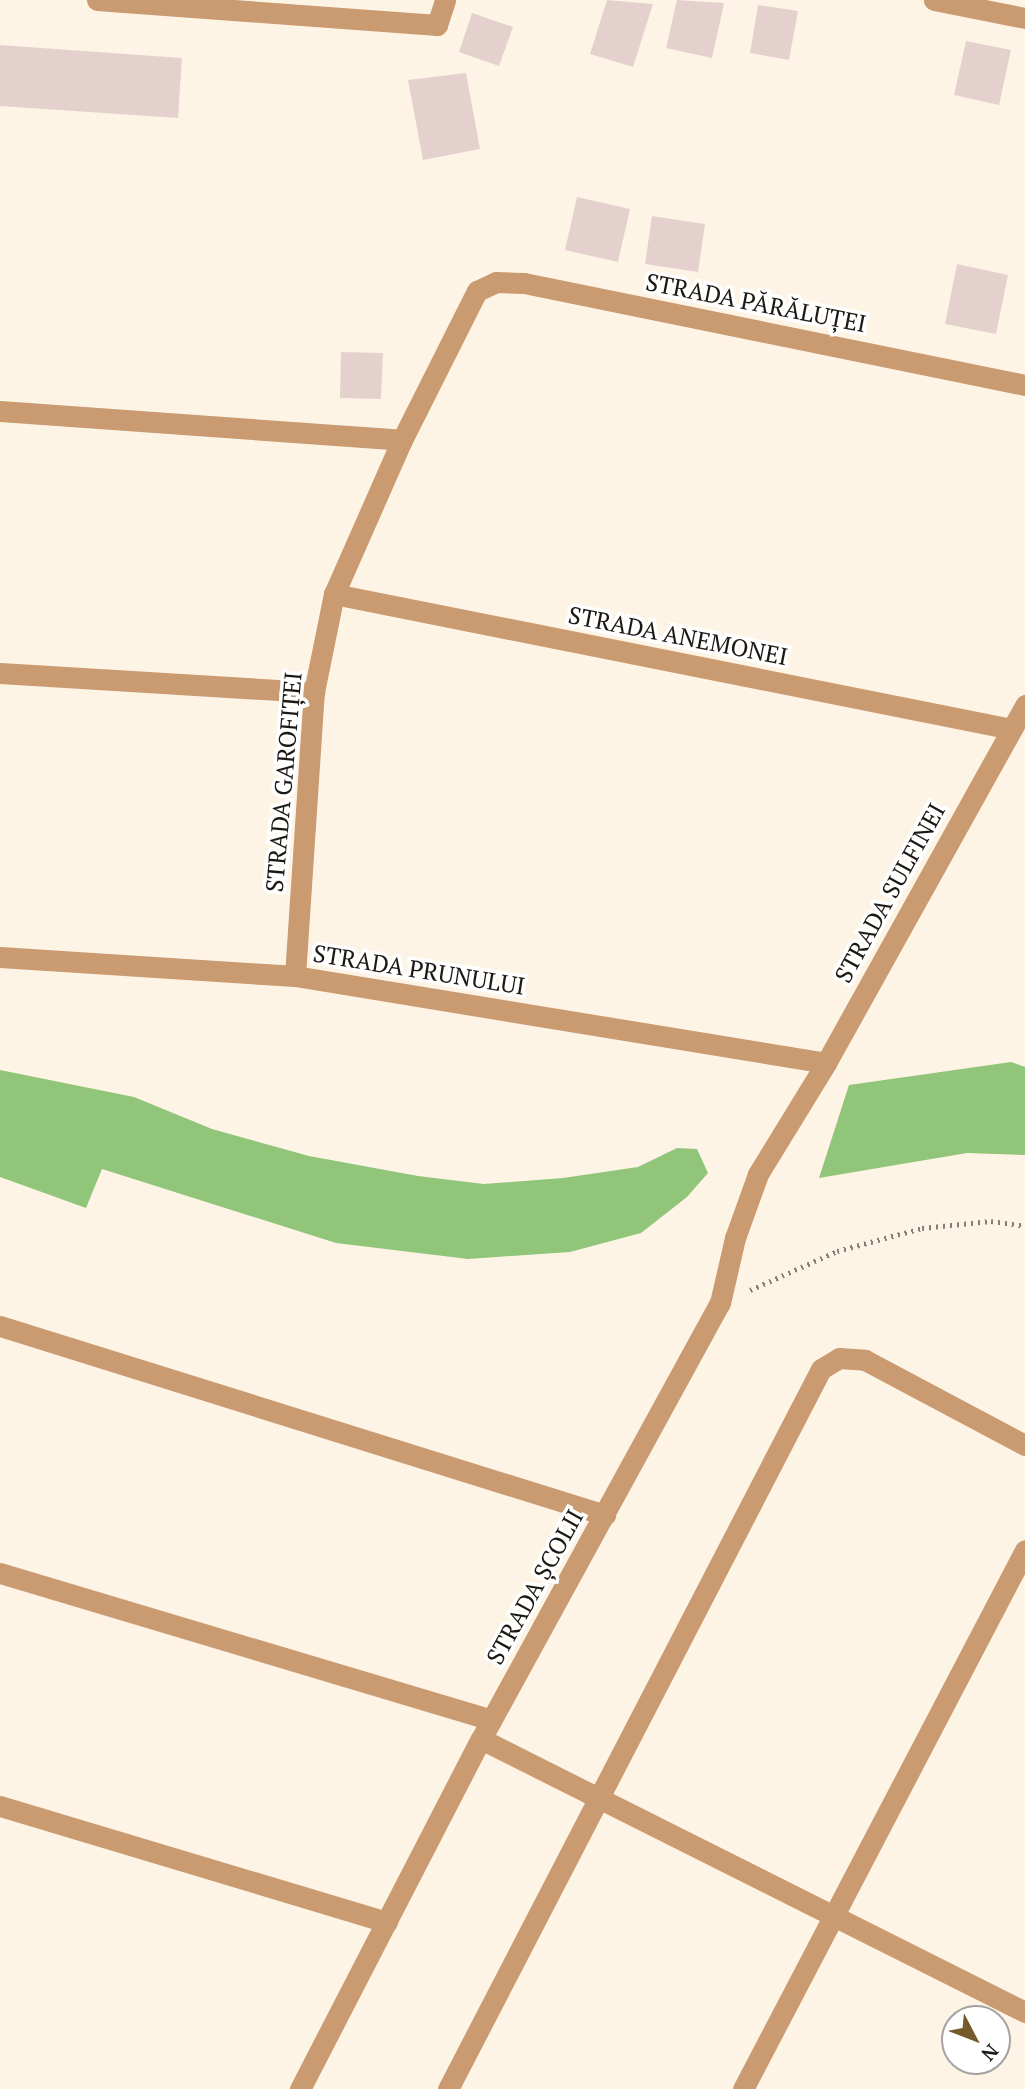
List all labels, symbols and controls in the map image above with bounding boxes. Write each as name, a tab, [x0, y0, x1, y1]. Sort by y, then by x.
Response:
street label: STRADA PĂRĂLUȚEI	[643, 267, 869, 339]
street label: STRADA ANEMONEI	[565, 601, 791, 671]
street label: STRADA GAROFIȚEI	[260, 671, 308, 893]
street label: STRADA SULFINEI	[829, 798, 951, 988]
street label: STRADA PRUNULUI	[311, 939, 527, 1001]
street label: STRADA ȘCOLII	[480, 1504, 590, 1670]
north arrow	[941, 2005, 1011, 2075]
text: N	[976, 2039, 1005, 2067]

